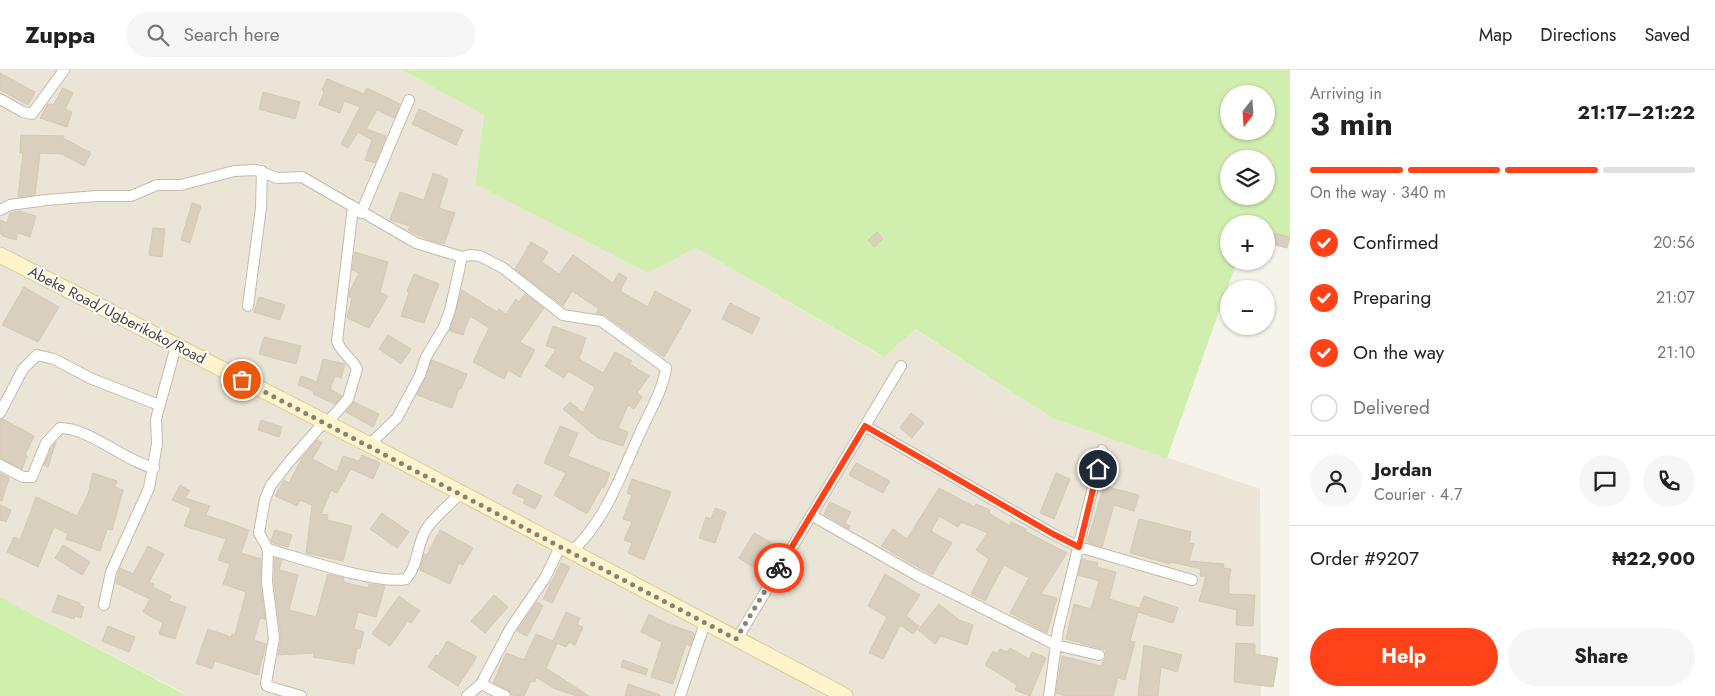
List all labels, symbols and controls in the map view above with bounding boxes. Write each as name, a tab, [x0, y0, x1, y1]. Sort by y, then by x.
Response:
search box	[126, 12, 476, 57]
text: Zuppa	[25, 17, 96, 52]
icon: search	[144, 21, 172, 49]
text: Search here	[184, 21, 280, 48]
text: Map	[1479, 22, 1512, 48]
text: Directions	[1540, 22, 1616, 48]
text: Saved	[1644, 22, 1690, 48]
text: Arriving in	[1310, 82, 1382, 105]
north arrow	[1220, 85, 1275, 140]
map controls	[1220, 85, 1275, 335]
text: 21:17–21:22	[1578, 99, 1695, 126]
text: 3 min	[1310, 101, 1393, 147]
button: layers	[1220, 150, 1275, 205]
text: On the way · 340 m	[1310, 181, 1446, 204]
button: +	[1220, 215, 1275, 270]
icon: check	[1310, 229, 1338, 257]
text: Confirmed	[1353, 229, 1439, 256]
text: 20:56	[1653, 231, 1695, 254]
street label: Abeke Road/Ugberikoko/Road	[24, 261, 210, 369]
button: −	[1220, 280, 1275, 335]
icon: check	[1310, 284, 1338, 312]
text: Preparing	[1353, 284, 1431, 311]
text: 21:07	[1656, 286, 1695, 309]
icon: check	[1310, 339, 1338, 367]
text: On the way	[1353, 339, 1444, 366]
text: 21:10	[1657, 341, 1695, 364]
pin	[221, 359, 263, 401]
icon: bag	[228, 366, 256, 394]
text: Delivered	[1353, 394, 1430, 421]
pin	[1077, 448, 1119, 490]
icon: home	[1084, 455, 1112, 483]
button: person	[1310, 455, 1362, 507]
button: chat	[1579, 455, 1631, 507]
button: phone	[1643, 455, 1695, 507]
text: Jordan	[1374, 456, 1432, 483]
text: Courier · 4.7	[1374, 483, 1462, 506]
courier	[754, 543, 804, 593]
text: Order #9207	[1310, 545, 1419, 572]
text: ₦22,900	[1612, 545, 1695, 572]
icon: bike	[765, 554, 793, 582]
button: Help	[1310, 628, 1498, 686]
button: Share	[1508, 628, 1695, 686]

